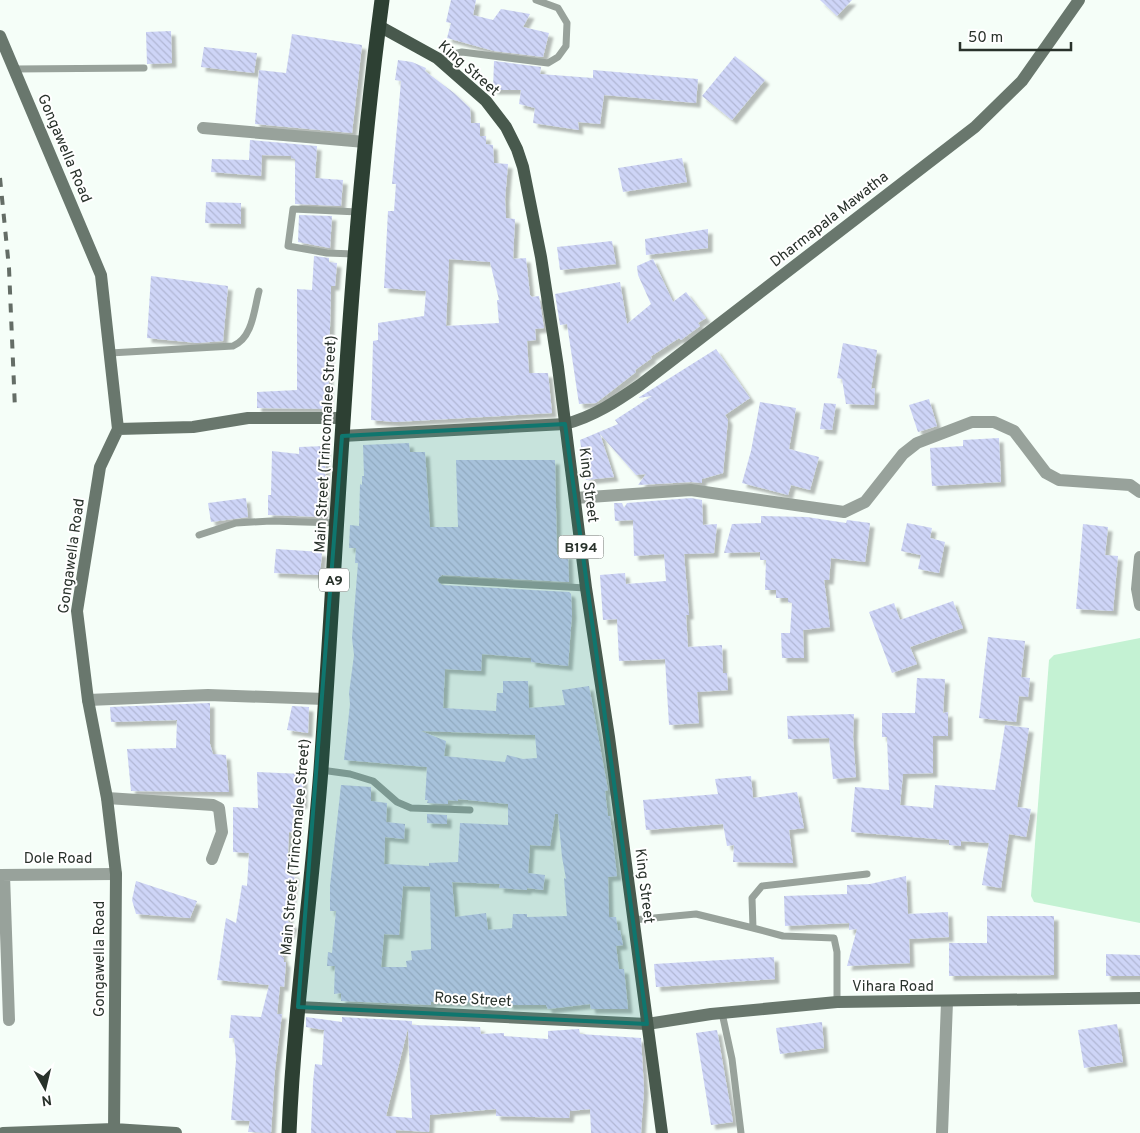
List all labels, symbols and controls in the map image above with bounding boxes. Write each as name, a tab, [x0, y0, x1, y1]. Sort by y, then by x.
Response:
scale bar	[960, 20, 1071, 52]
text: 50 m	[968, 29, 1003, 48]
street label: King Street	[433, 37, 503, 101]
street label: Gongawella Road	[32, 91, 95, 206]
street label: Dharmapala Mawatha	[767, 168, 893, 272]
street label: Main Street (Trincomalee Street)	[311, 335, 342, 553]
street label: King Street	[573, 446, 602, 524]
street label: Gongawella Road	[55, 497, 90, 615]
road number: B194	[558, 536, 604, 558]
road number: A9	[319, 568, 349, 592]
street label: Main Street (Trincomalee Street)	[278, 738, 315, 956]
street label: King Street	[629, 847, 658, 925]
street label: Dole Road	[24, 850, 92, 869]
street label: Gongawella Road	[91, 901, 110, 1017]
street label: Vihara Road	[852, 978, 934, 997]
street label: Rose Street	[434, 989, 512, 1012]
north arrow	[20, 1063, 70, 1113]
text: N	[40, 1090, 53, 1109]

